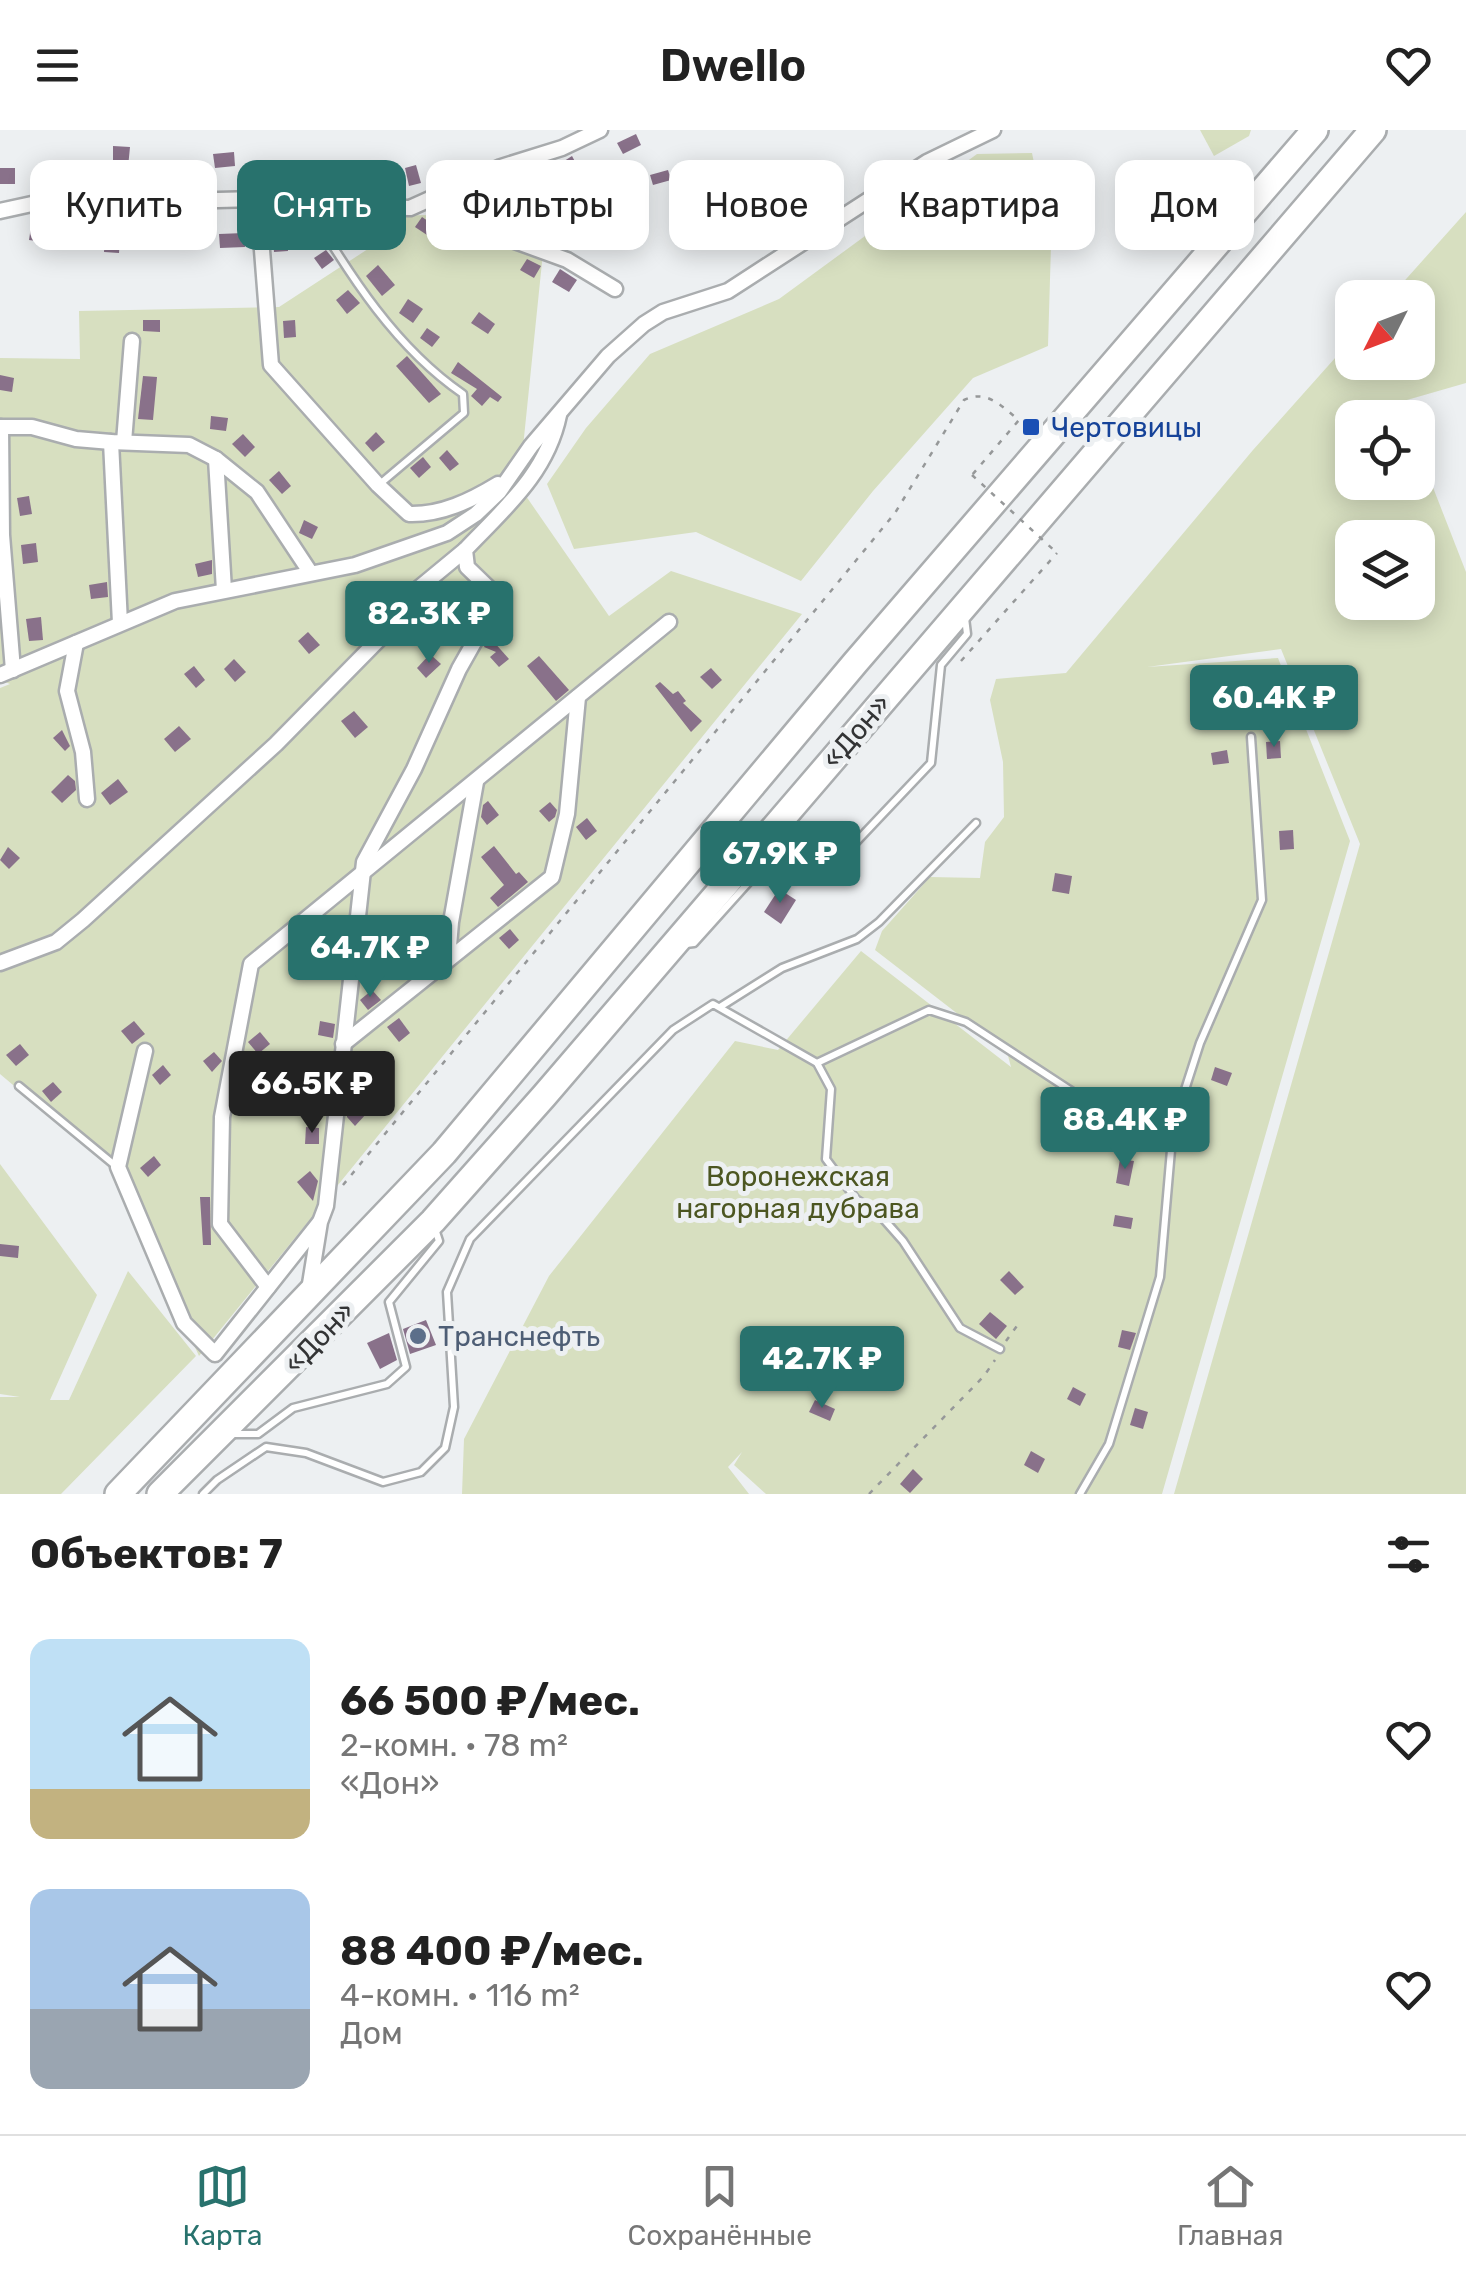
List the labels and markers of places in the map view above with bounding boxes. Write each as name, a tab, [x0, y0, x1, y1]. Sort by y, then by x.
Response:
place label: Чертовицы	[1051, 411, 1202, 444]
marker: Чертовицы	[1020, 416, 1042, 438]
pin: 82.3K ₽	[337, 581, 521, 666]
pin: 60.4K ₽	[1182, 665, 1366, 750]
pin: 67.9K ₽	[688, 821, 872, 906]
pin: 64.7K ₽	[278, 915, 462, 1000]
pin: 66.5K ₽	[220, 1051, 404, 1136]
pin: 88.4K ₽	[1033, 1087, 1217, 1172]
place label: Транснефть	[438, 1320, 600, 1353]
marker: Транснефть	[407, 1325, 429, 1347]
pin: 42.7K ₽	[730, 1326, 914, 1411]

